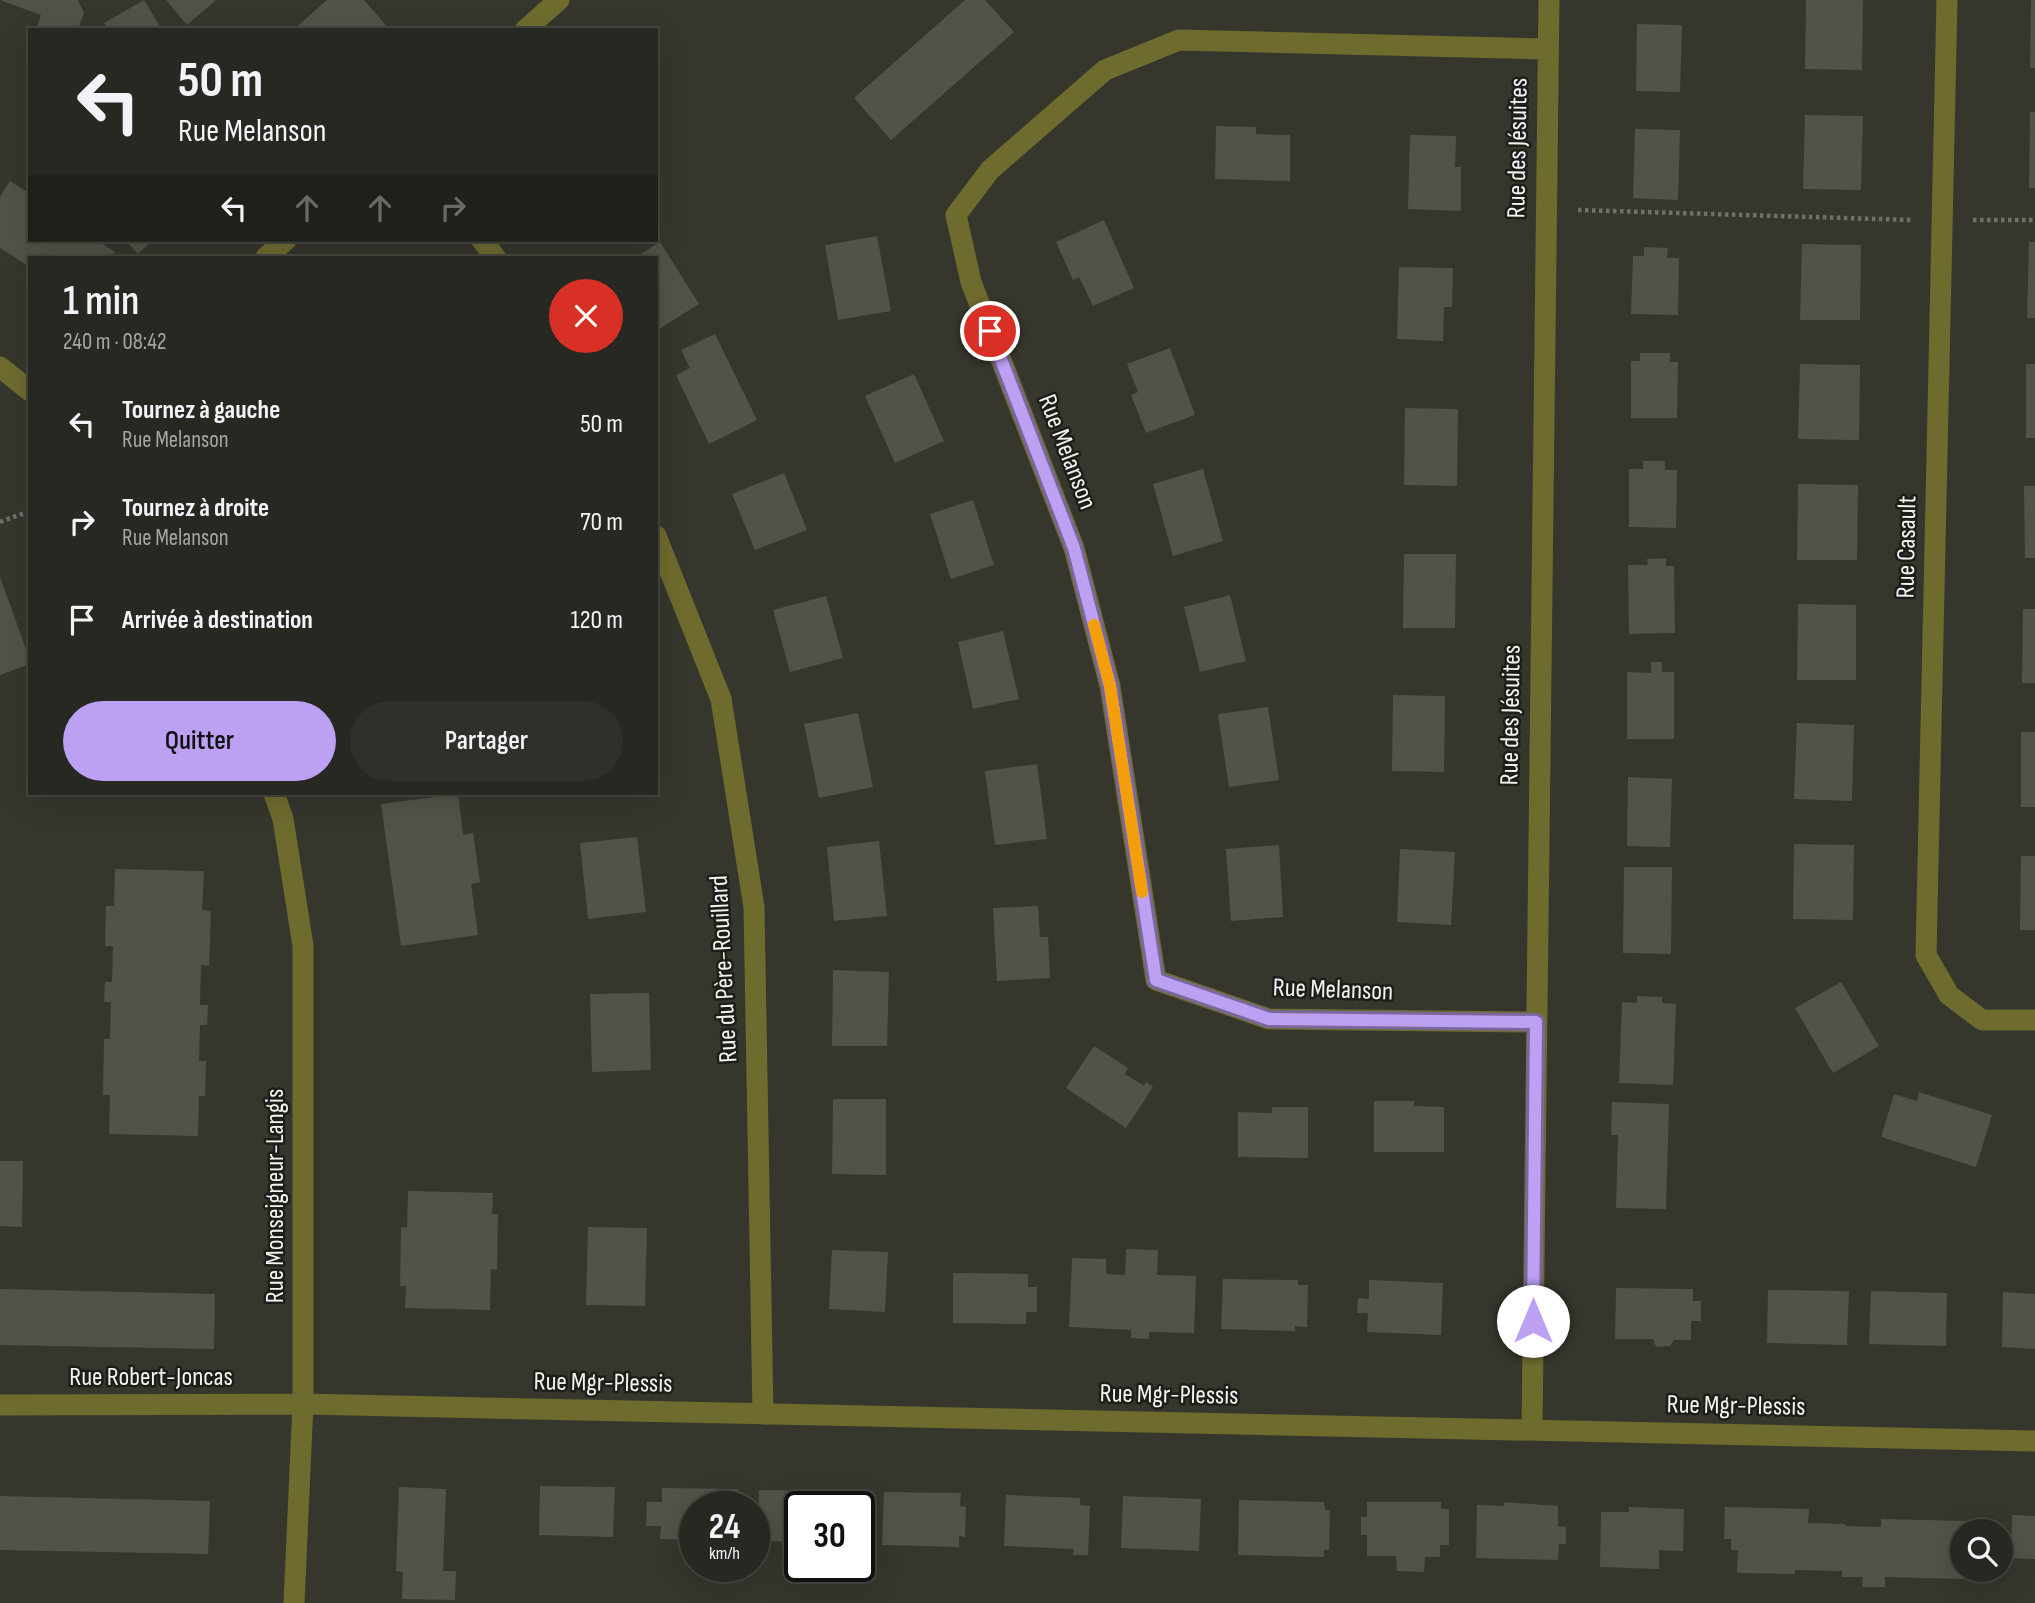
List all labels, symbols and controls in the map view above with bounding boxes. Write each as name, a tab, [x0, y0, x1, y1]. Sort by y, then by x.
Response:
text: 50 m	[178, 52, 263, 111]
icon: left	[63, 56, 154, 147]
street label: Rue des Jésuites	[1501, 77, 1535, 219]
text: Rue Melanson	[178, 112, 326, 151]
icon: left	[215, 189, 253, 227]
icon: ahead	[288, 189, 326, 227]
icon: ahead	[361, 189, 399, 227]
icon: right	[434, 189, 472, 227]
text: 1 min	[63, 276, 139, 327]
button: close	[549, 279, 623, 353]
pin	[960, 301, 1020, 361]
icon: arrive	[971, 312, 1009, 350]
text: 240 m · 08:42	[63, 328, 166, 356]
street label: Rue Melanson	[1031, 390, 1103, 514]
text: Tournez à gauche	[122, 395, 280, 426]
icon: left	[63, 405, 101, 443]
text: 50 m	[580, 409, 623, 440]
text: Rue Melanson	[122, 426, 229, 454]
text: Tournez à droite	[122, 493, 269, 524]
street label: Rue Casault	[1891, 495, 1923, 599]
icon: right	[63, 503, 101, 541]
text: 70 m	[580, 507, 623, 538]
text: Rue Melanson	[122, 524, 229, 552]
icon: arrive	[63, 601, 101, 639]
text: Arrivée à destination	[122, 605, 313, 636]
text: 120 m	[570, 605, 623, 636]
street label: Rue des Jésuites	[1494, 644, 1528, 786]
button: Quitter	[63, 701, 336, 781]
button: Partager	[350, 701, 623, 781]
street label: Rue du Père-Rouillard	[704, 875, 744, 1063]
street label: Rue Melanson	[1272, 972, 1394, 1008]
street label: Rue Monseigneur-Langis	[260, 1089, 291, 1303]
position arrow	[1496, 1284, 1570, 1358]
street label: Rue Robert-Joncas	[69, 1362, 233, 1393]
street label: Rue Mgr-Plessis	[533, 1366, 673, 1400]
street label: Rue Mgr-Plessis	[1099, 1378, 1239, 1412]
street label: Rue Mgr-Plessis	[1666, 1389, 1806, 1423]
speed limit sign: 30	[784, 1491, 875, 1582]
text: 24	[709, 1506, 740, 1549]
map controls	[1950, 1519, 2013, 1582]
button: search	[1950, 1519, 2013, 1582]
text: km/h	[709, 1543, 740, 1564]

